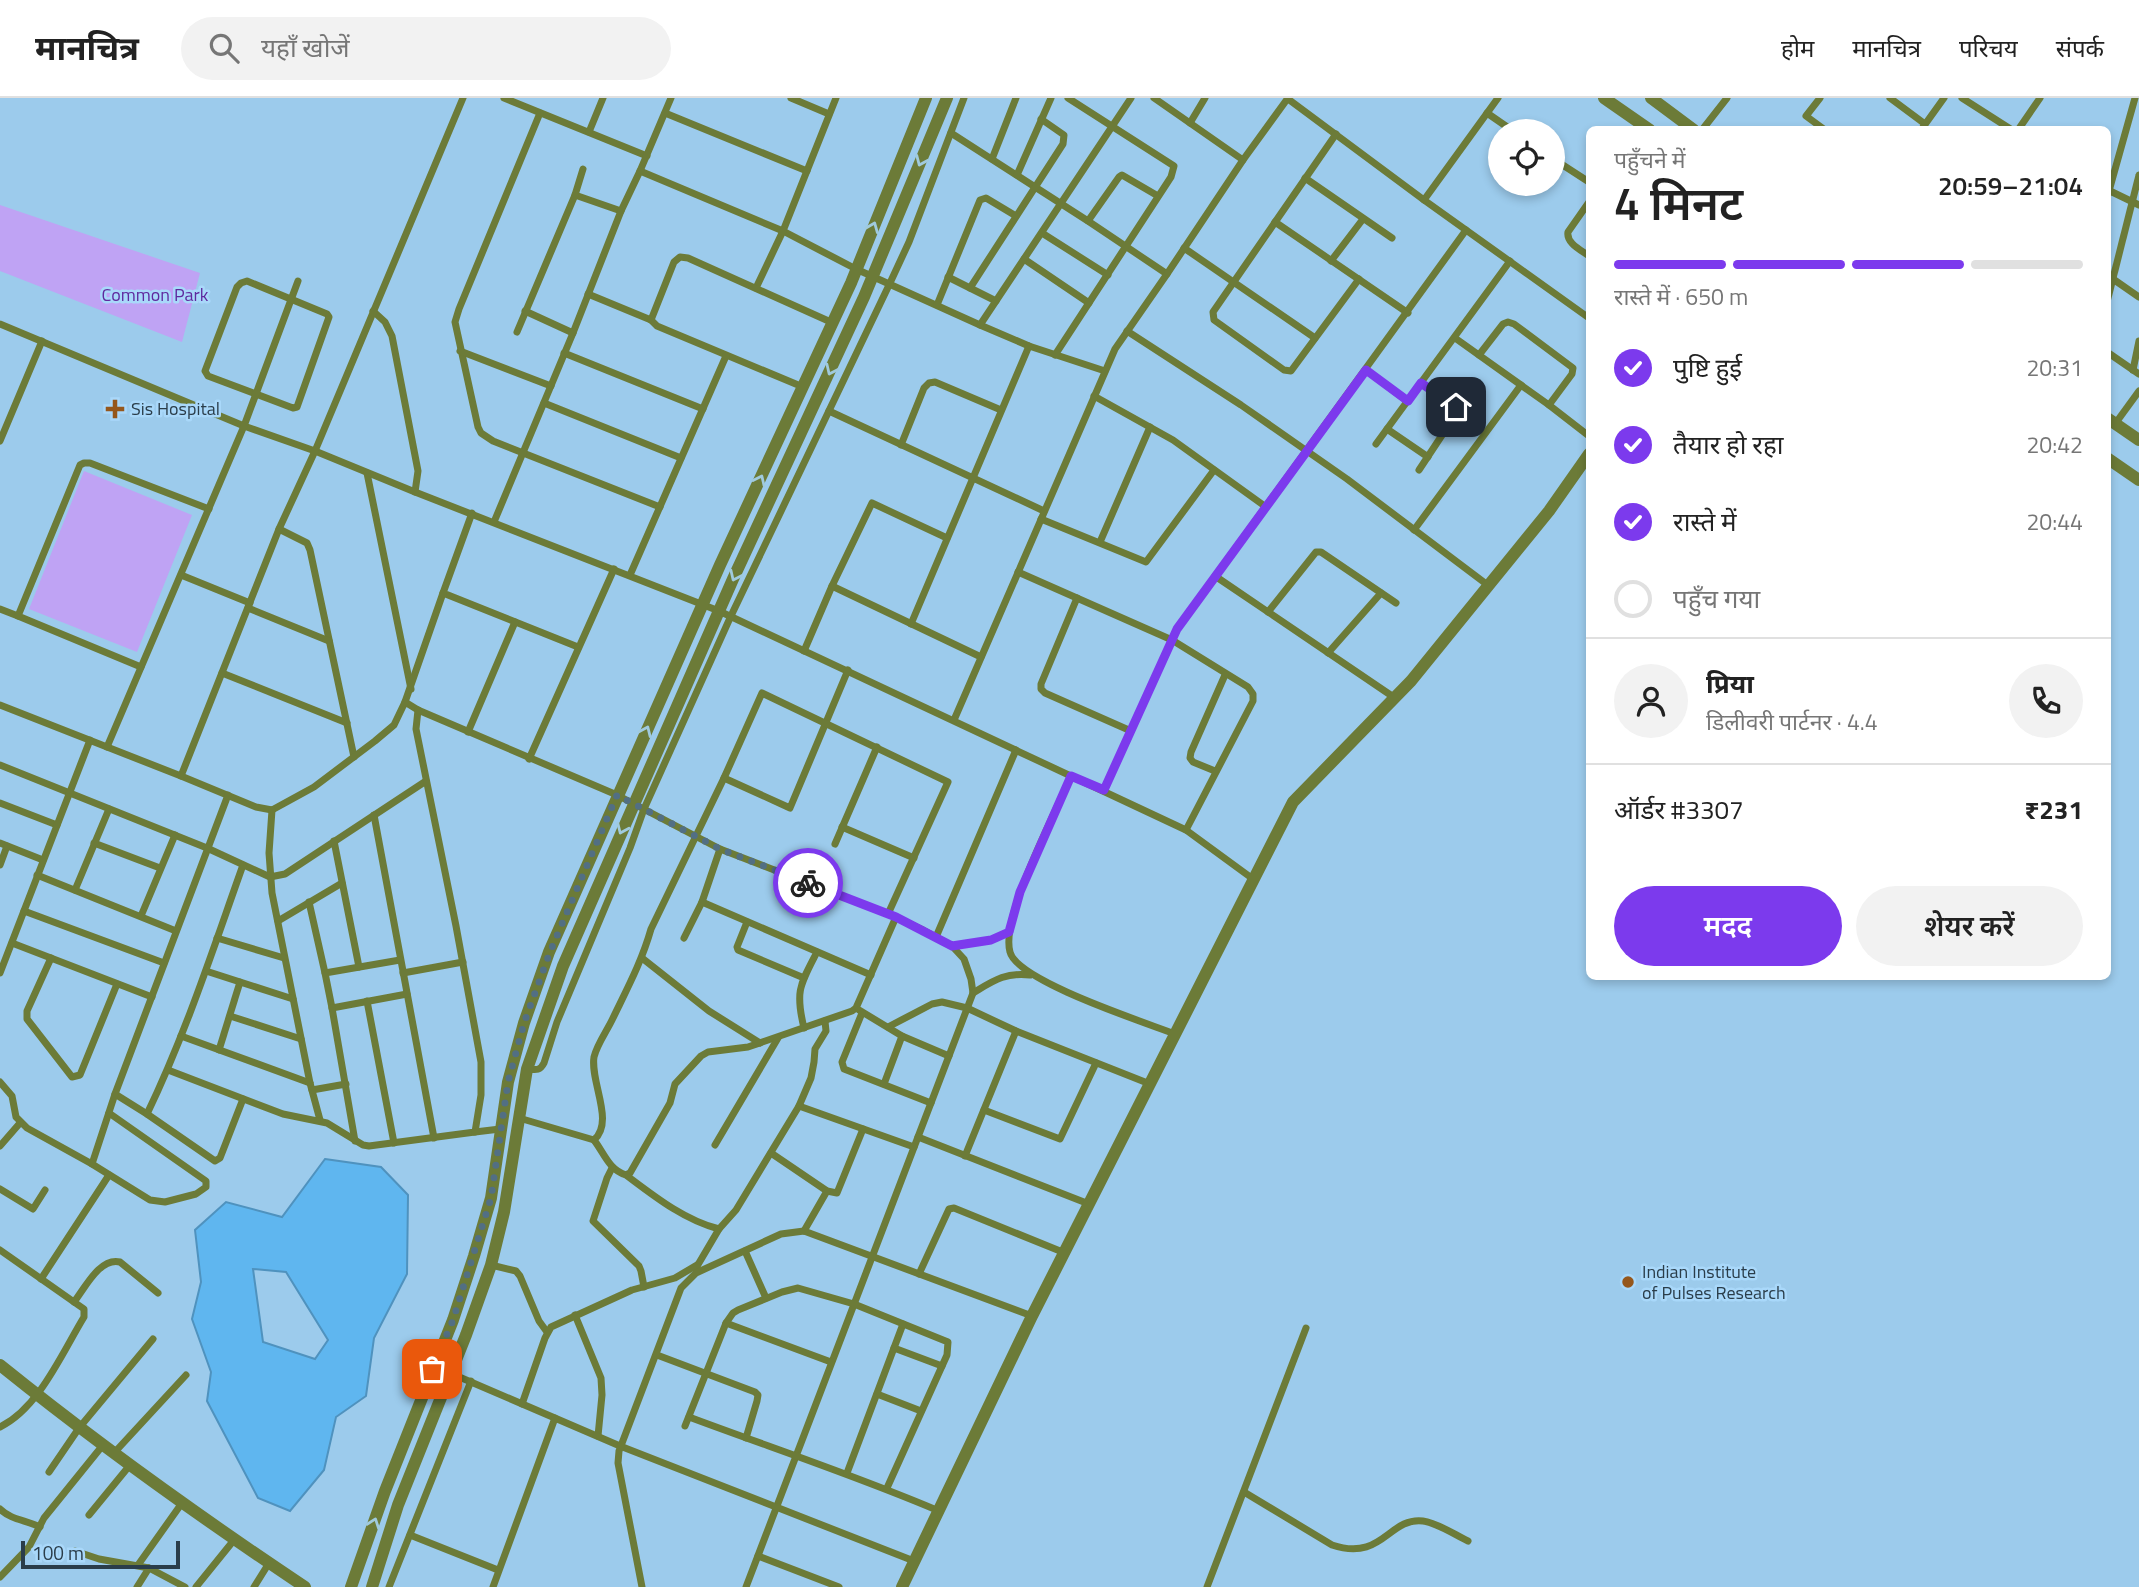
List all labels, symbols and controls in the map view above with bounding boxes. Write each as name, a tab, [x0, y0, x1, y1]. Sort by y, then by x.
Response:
search box	[181, 17, 671, 80]
text: मानचित्र	[35, 23, 139, 73]
text: यहाँ खोजें	[261, 28, 350, 67]
icon: search	[205, 29, 243, 67]
text: होम	[1781, 30, 1814, 66]
text: मानचित्र	[1852, 30, 1921, 66]
text: परिचय	[1959, 30, 2018, 66]
text: संपर्क	[2056, 30, 2104, 66]
map controls	[1488, 119, 1565, 196]
button: locate	[1488, 119, 1565, 196]
text: पहुँचने में	[1614, 142, 1685, 177]
one-way arrow	[915, 154, 929, 167]
text: 20:59–21:04	[1938, 166, 2083, 205]
text: 4 मिनट	[1614, 168, 1743, 238]
one-way arrow	[865, 222, 879, 235]
text: रास्ते में · 650 m	[1614, 279, 1748, 314]
park label: Common Park	[102, 281, 209, 308]
text: पुष्टि हुई	[1673, 348, 1742, 387]
icon: check	[1614, 349, 1652, 387]
text: 20:31	[2026, 350, 2083, 385]
one-way arrow	[825, 363, 839, 375]
pin	[1426, 377, 1486, 437]
icon: home	[1437, 388, 1475, 426]
place label: Sis Hospital	[131, 395, 220, 422]
marker: Sis Hospital	[105, 399, 125, 419]
text: तैयार हो रहा	[1673, 425, 1783, 464]
icon: check	[1614, 426, 1652, 464]
text: 20:42	[2026, 427, 2083, 462]
one-way arrow	[752, 474, 766, 487]
text: रास्ते में	[1673, 502, 1737, 541]
icon: check	[1614, 503, 1652, 541]
text: 20:44	[2026, 504, 2083, 539]
one-way arrow	[729, 569, 743, 581]
text: पहुँच गया	[1673, 579, 1760, 618]
button: person	[1614, 664, 1688, 738]
text: प्रिया	[1706, 664, 1754, 703]
button: phone	[2009, 664, 2083, 738]
text: डिलीवरी पार्टनर · 4.4	[1706, 704, 1878, 739]
one-way arrow	[638, 726, 652, 739]
text: ऑर्डर #3307	[1614, 790, 1744, 829]
text: ₹231	[2024, 790, 2083, 829]
one-way arrow	[616, 821, 630, 834]
courier	[773, 848, 843, 918]
icon: bike	[789, 864, 827, 902]
button: मदद	[1614, 886, 1842, 966]
button: शेयर करें	[1856, 886, 2083, 966]
place label: Indian Institute of Pulses Research	[1642, 1258, 1786, 1306]
marker: Indian Institute of Pulses Research	[1620, 1274, 1636, 1290]
pin	[402, 1339, 462, 1399]
icon: bag	[413, 1350, 451, 1388]
one-way arrow	[366, 1517, 380, 1529]
scale bar	[21, 1538, 180, 1570]
text: 100 m	[32, 1538, 84, 1567]

